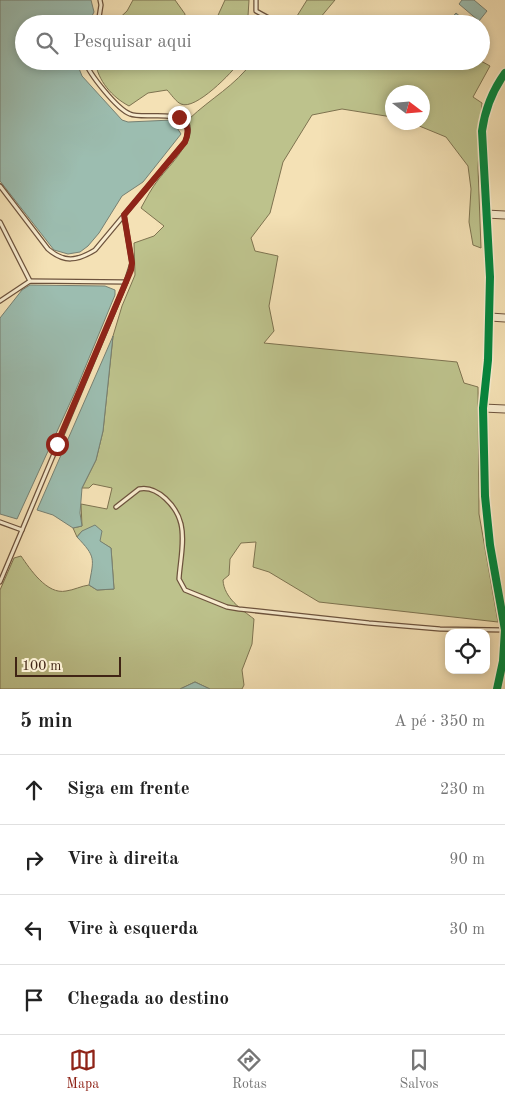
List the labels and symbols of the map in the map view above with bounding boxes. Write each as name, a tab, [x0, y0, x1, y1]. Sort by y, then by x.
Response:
north arrow	[385, 85, 430, 130]
route end	[168, 106, 191, 129]
route start	[46, 433, 69, 456]
scale bar	[15, 654, 121, 677]

